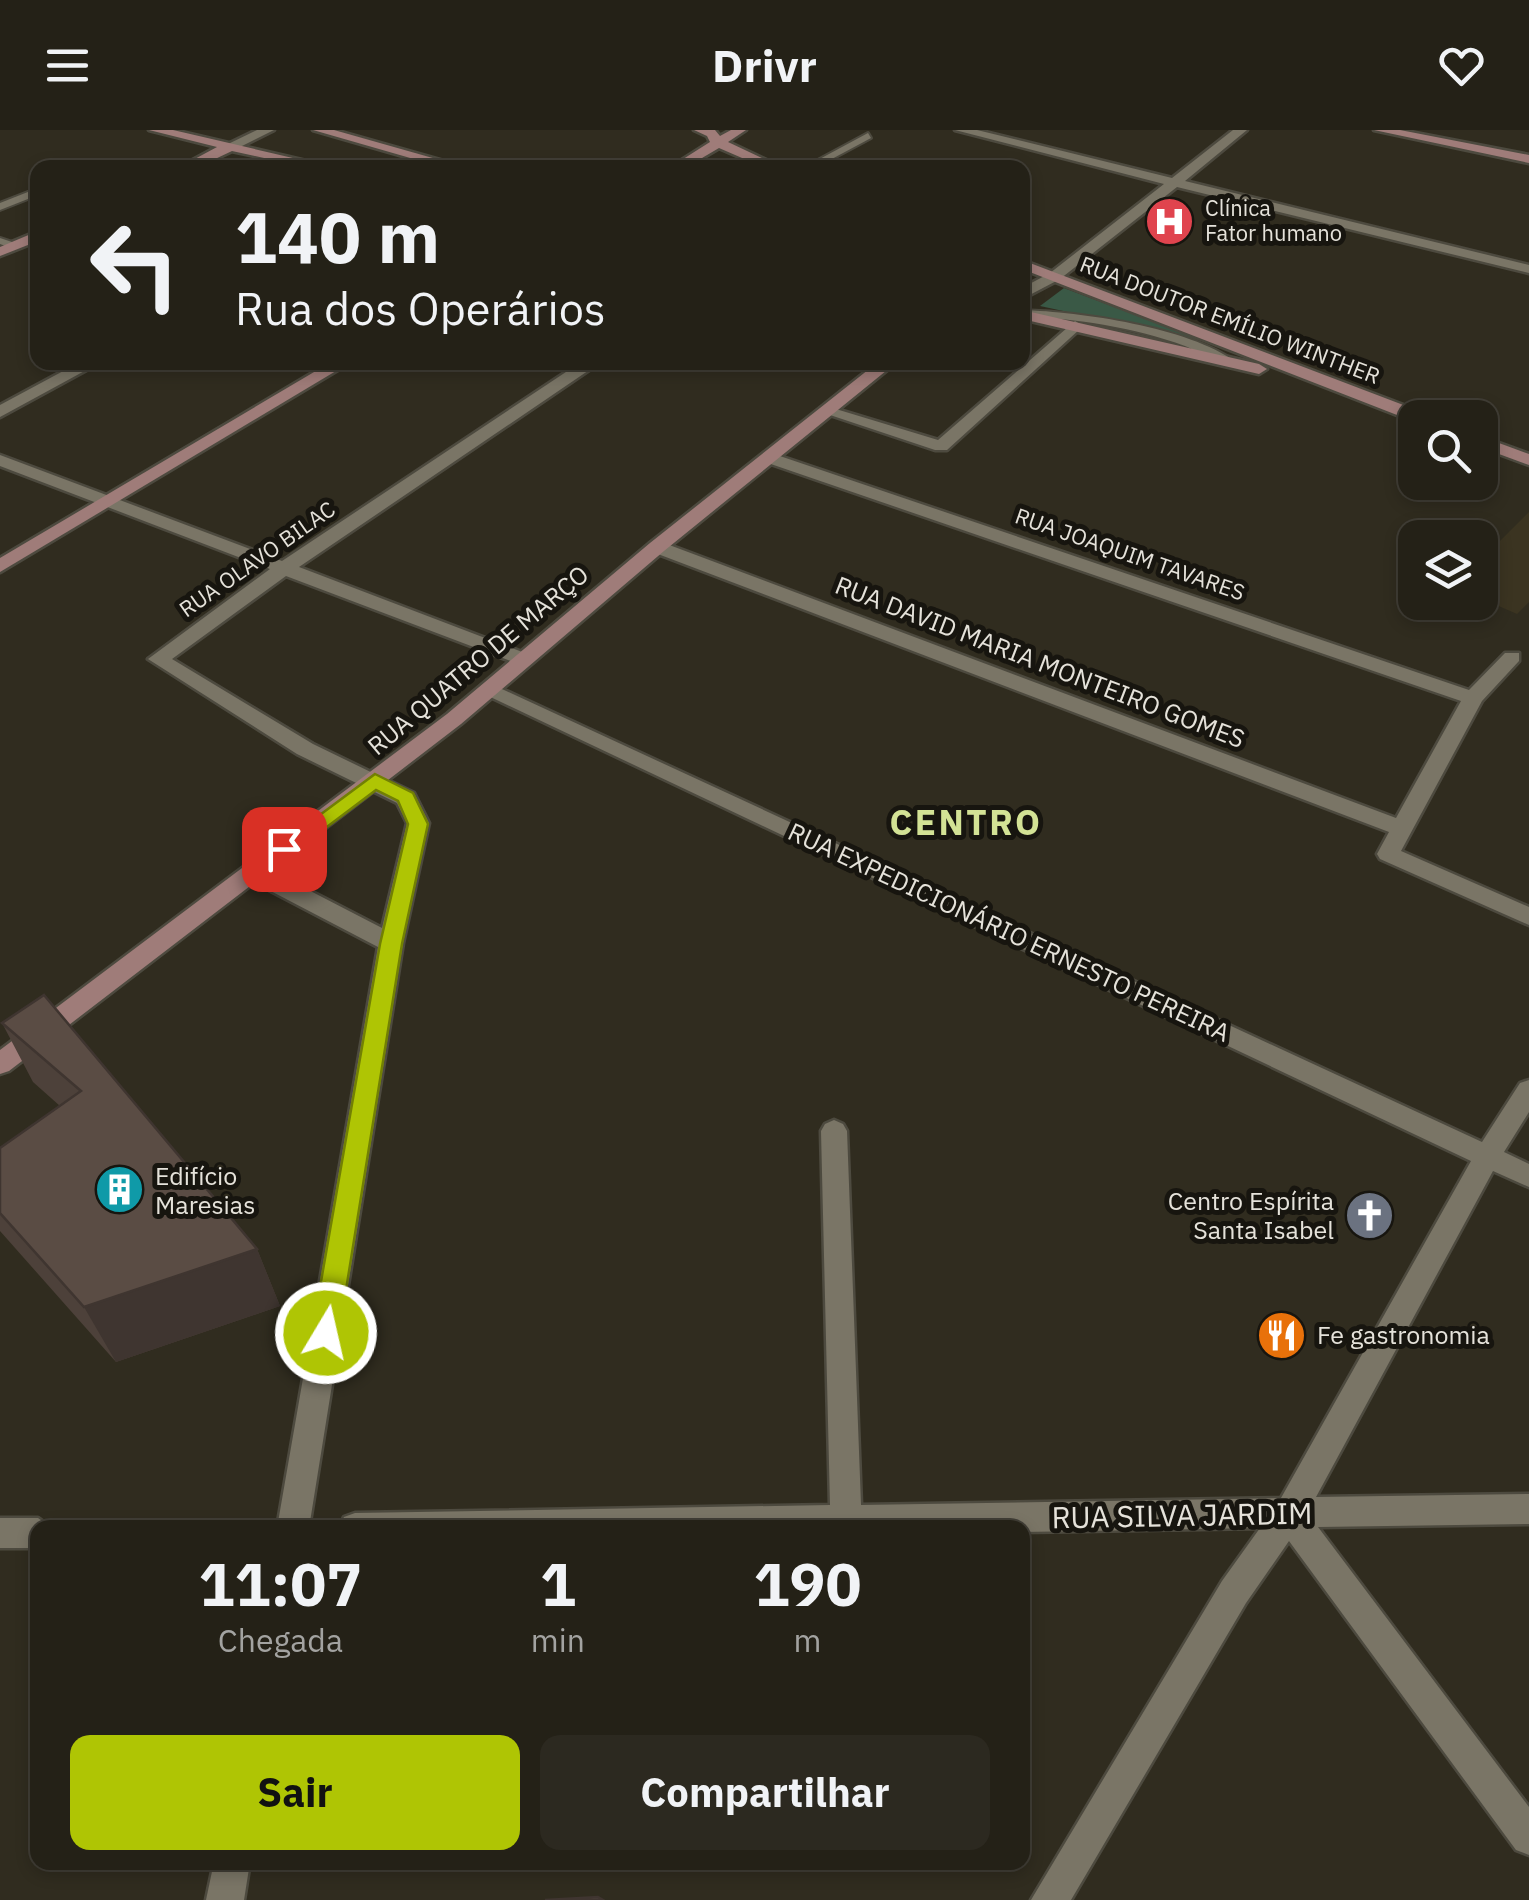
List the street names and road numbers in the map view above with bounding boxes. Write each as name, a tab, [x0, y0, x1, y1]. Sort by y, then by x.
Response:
street label: RUA DOUTOR EMÍLIO WINTHER	[1076, 249, 1384, 390]
street label: RUA OLAVO BILAC	[173, 494, 340, 623]
street label: RUA JOAQUIM TAVARES	[1012, 501, 1249, 606]
street label: RUA QUATRO DE MARÇO	[360, 557, 595, 762]
street label: RUA DAVID MARIA MONTEIRO GOMES	[831, 568, 1250, 755]
street label: RUA EXPEDICIONÁRIO ERNESTO PEREIRA	[783, 814, 1235, 1049]
street label: RUA SILVA JARDIM	[1051, 1493, 1313, 1536]

